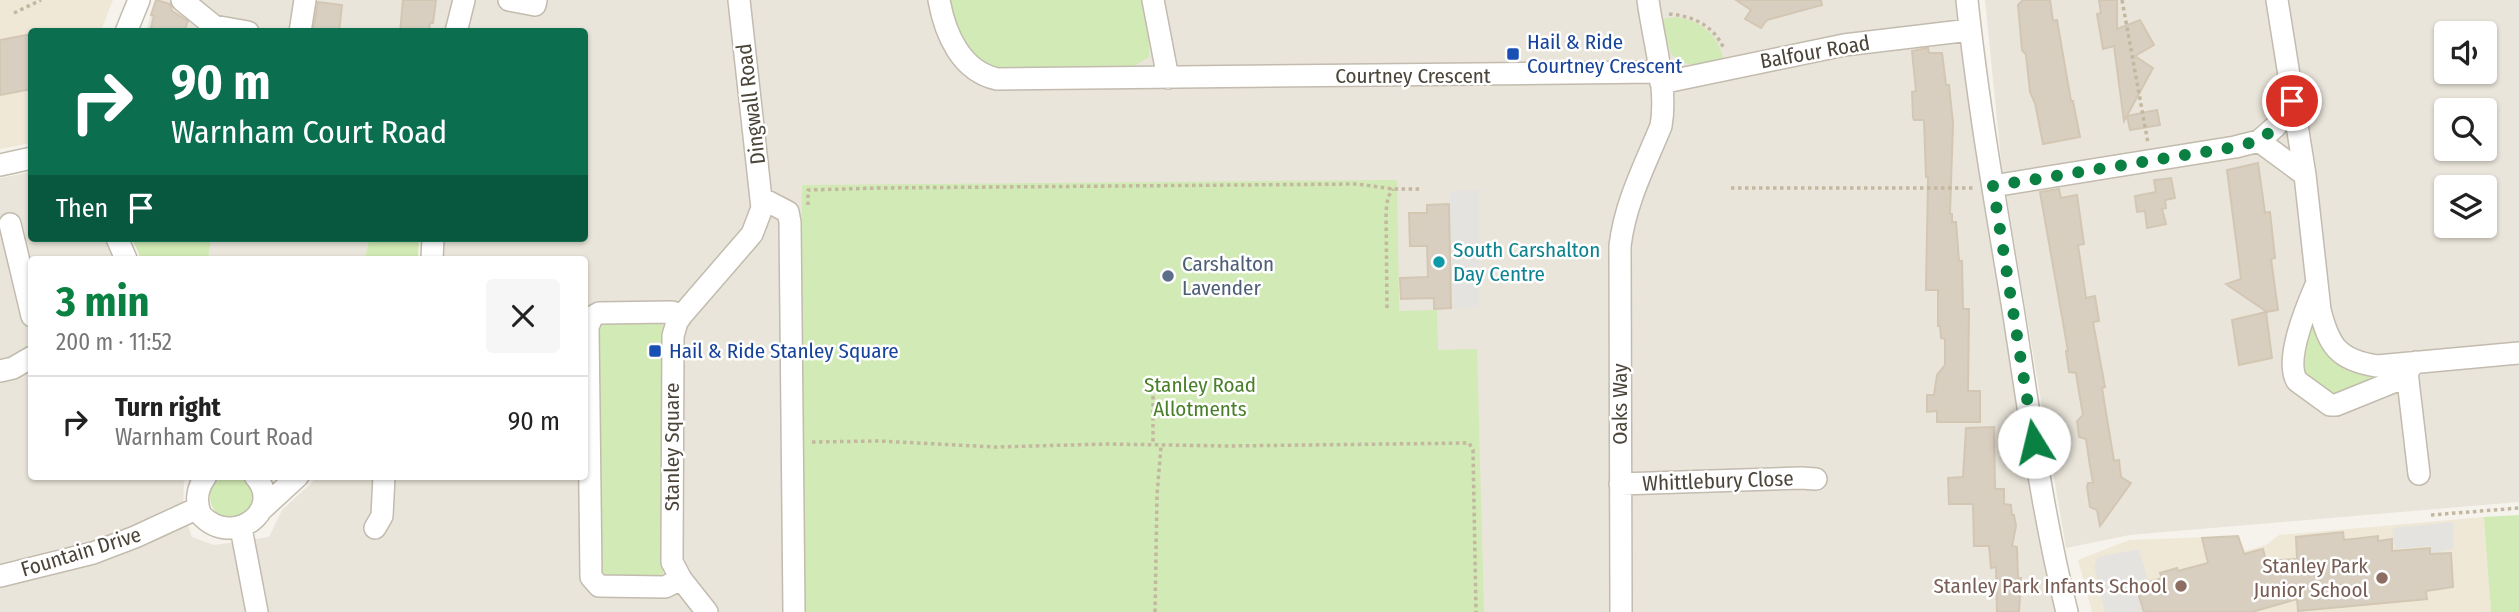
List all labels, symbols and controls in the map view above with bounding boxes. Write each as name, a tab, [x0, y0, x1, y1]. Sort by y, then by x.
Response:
map controls	[2434, 21, 2497, 238]
button: sound	[2434, 21, 2497, 84]
place label: Hail & Ride Courtney Crescent	[1527, 29, 1683, 79]
street label: Balfour Road	[1758, 30, 1872, 74]
street label: Dingwall Road	[731, 42, 771, 166]
marker: Hail & Ride Courtney Crescent	[1505, 46, 1521, 62]
text: 90 m	[171, 53, 271, 112]
icon: right	[56, 56, 147, 147]
street label: Courtney Crescent	[1335, 63, 1491, 89]
pin	[2262, 71, 2322, 131]
icon: arrive	[2273, 82, 2311, 120]
button: search	[2434, 98, 2497, 161]
text: Warnham Court Road	[171, 113, 447, 151]
button: layers	[2434, 175, 2497, 238]
icon: arrive	[122, 189, 160, 227]
text: Then	[56, 193, 108, 224]
place label: South Carshalton Day Centre	[1453, 237, 1600, 287]
place label: Carshalton Lavender	[1182, 251, 1274, 301]
marker: South Carshalton Day Centre	[1431, 254, 1447, 270]
marker: Carshalton Lavender	[1160, 268, 1176, 284]
text: 3 min	[56, 277, 150, 327]
button: close	[486, 279, 560, 353]
text: 200 m · 11:52	[56, 328, 172, 356]
place label: Hail & Ride Stanley Square	[669, 338, 899, 364]
marker: Hail & Ride Stanley Square	[647, 343, 663, 359]
street label: Oaks Way	[1607, 363, 1633, 445]
park label: Stanley Road Allotments	[1144, 372, 1256, 422]
street label: Stanley Square	[659, 383, 685, 511]
text: Turn right	[115, 392, 221, 423]
icon: right	[56, 403, 94, 441]
position arrow	[1997, 405, 2071, 479]
text: 90 m	[508, 406, 560, 437]
text: Warnham Court Road	[115, 423, 313, 451]
street label: Whittlebury Close	[1642, 465, 1794, 497]
street label: Fountain Drive	[18, 521, 144, 583]
place label: Stanley Park Junior School	[2254, 553, 2368, 603]
marker: Stanley Park Junior School	[2374, 570, 2390, 586]
place label: Stanley Park Infants School	[1933, 573, 2167, 599]
marker: Stanley Park Infants School	[2173, 578, 2189, 594]

